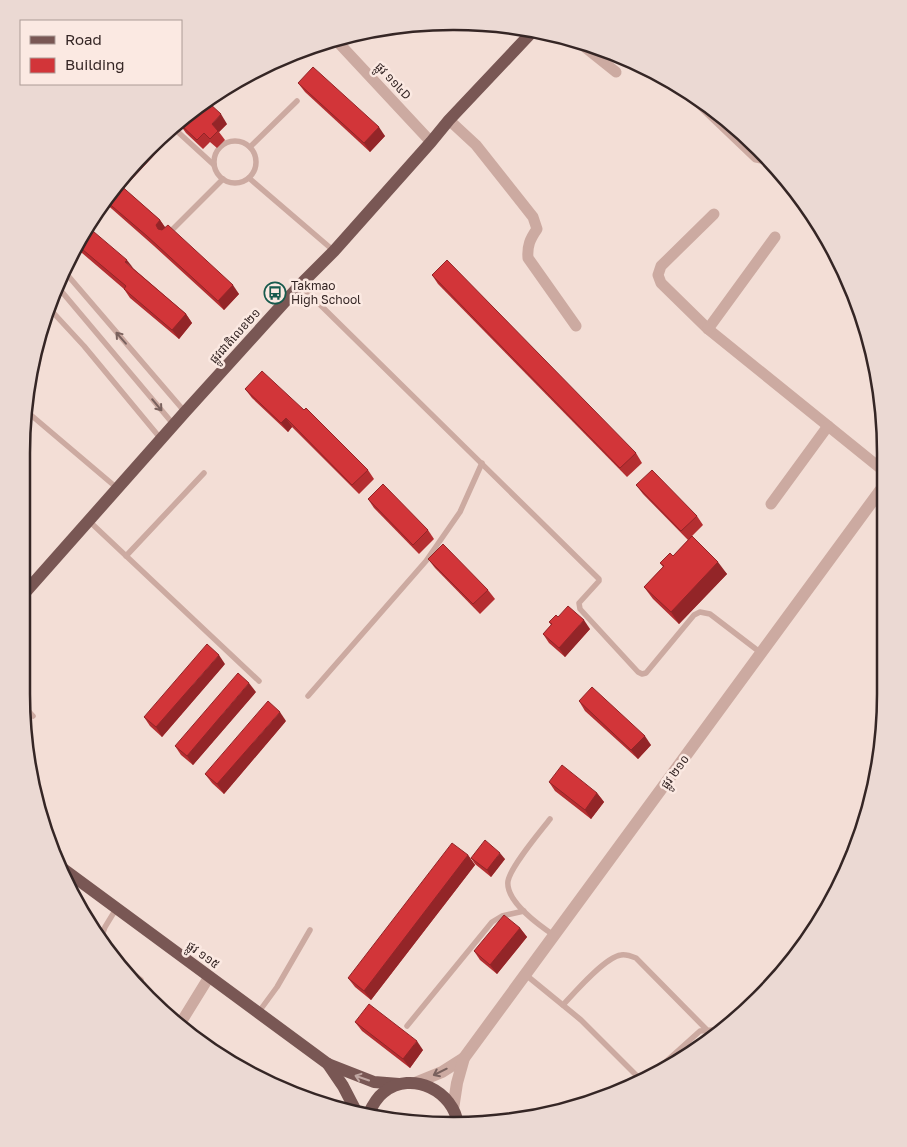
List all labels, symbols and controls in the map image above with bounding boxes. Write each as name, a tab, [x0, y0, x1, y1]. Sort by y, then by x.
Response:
legend	[20, 20, 182, 85]
text: Road	[65, 30, 102, 48]
text: Building	[65, 55, 125, 73]
street label: ផ្លូវ ១១៤D	[370, 59, 414, 105]
place label: Takmao High School	[291, 278, 361, 307]
bus stop icon: Takmao High School	[263, 281, 287, 305]
street label: ផ្លូវជាតិលេខ២១	[206, 305, 266, 369]
one-way arrow	[116, 331, 127, 344]
one-way arrow	[151, 399, 163, 412]
street label: ផ្លូវ ២១០	[657, 752, 695, 794]
street label: ផ្លូវ ១១៥	[182, 938, 223, 975]
one-way arrow	[433, 1068, 448, 1077]
one-way arrow	[355, 1073, 371, 1082]

